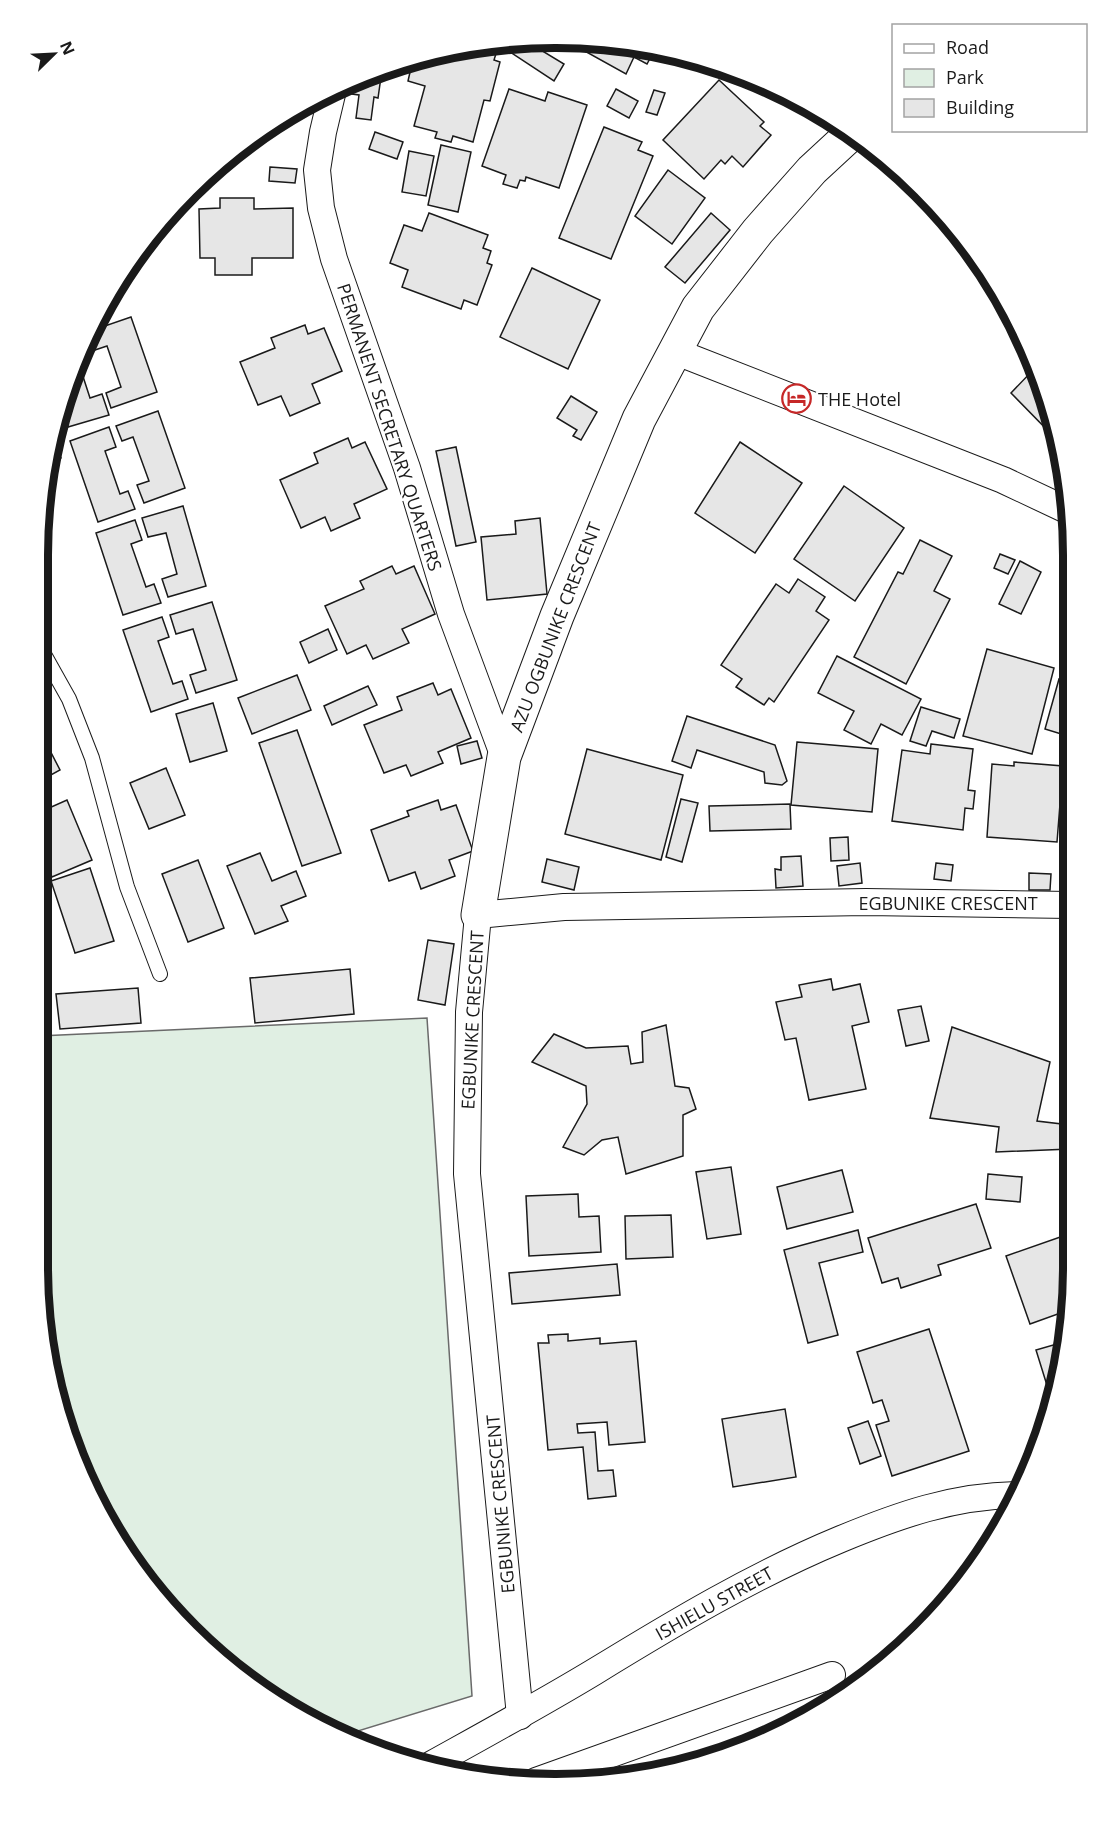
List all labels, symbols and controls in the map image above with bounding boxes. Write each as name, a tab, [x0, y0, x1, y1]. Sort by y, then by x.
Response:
north arrow	[24, 24, 84, 84]
legend	[892, 24, 1087, 132]
text: Road	[946, 35, 989, 59]
text: N	[55, 37, 80, 58]
text: Park	[946, 65, 984, 89]
text: Building	[946, 95, 1014, 119]
street label: PERMANENT SECRETARY QUARTERS	[332, 280, 448, 574]
hotel icon: THE Hotel	[781, 383, 813, 415]
place label: THE Hotel	[818, 387, 901, 411]
street label: AZU OGBUNIKE CRESCENT	[504, 519, 606, 735]
street label: EGBUNIKE CRESCENT	[858, 891, 1038, 915]
street label: EGBUNIKE CRESCENT	[455, 930, 489, 1110]
street label: EGBUNIKE CRESCENT	[480, 1414, 520, 1594]
street label: ISHIELU STREET	[651, 1561, 777, 1645]

